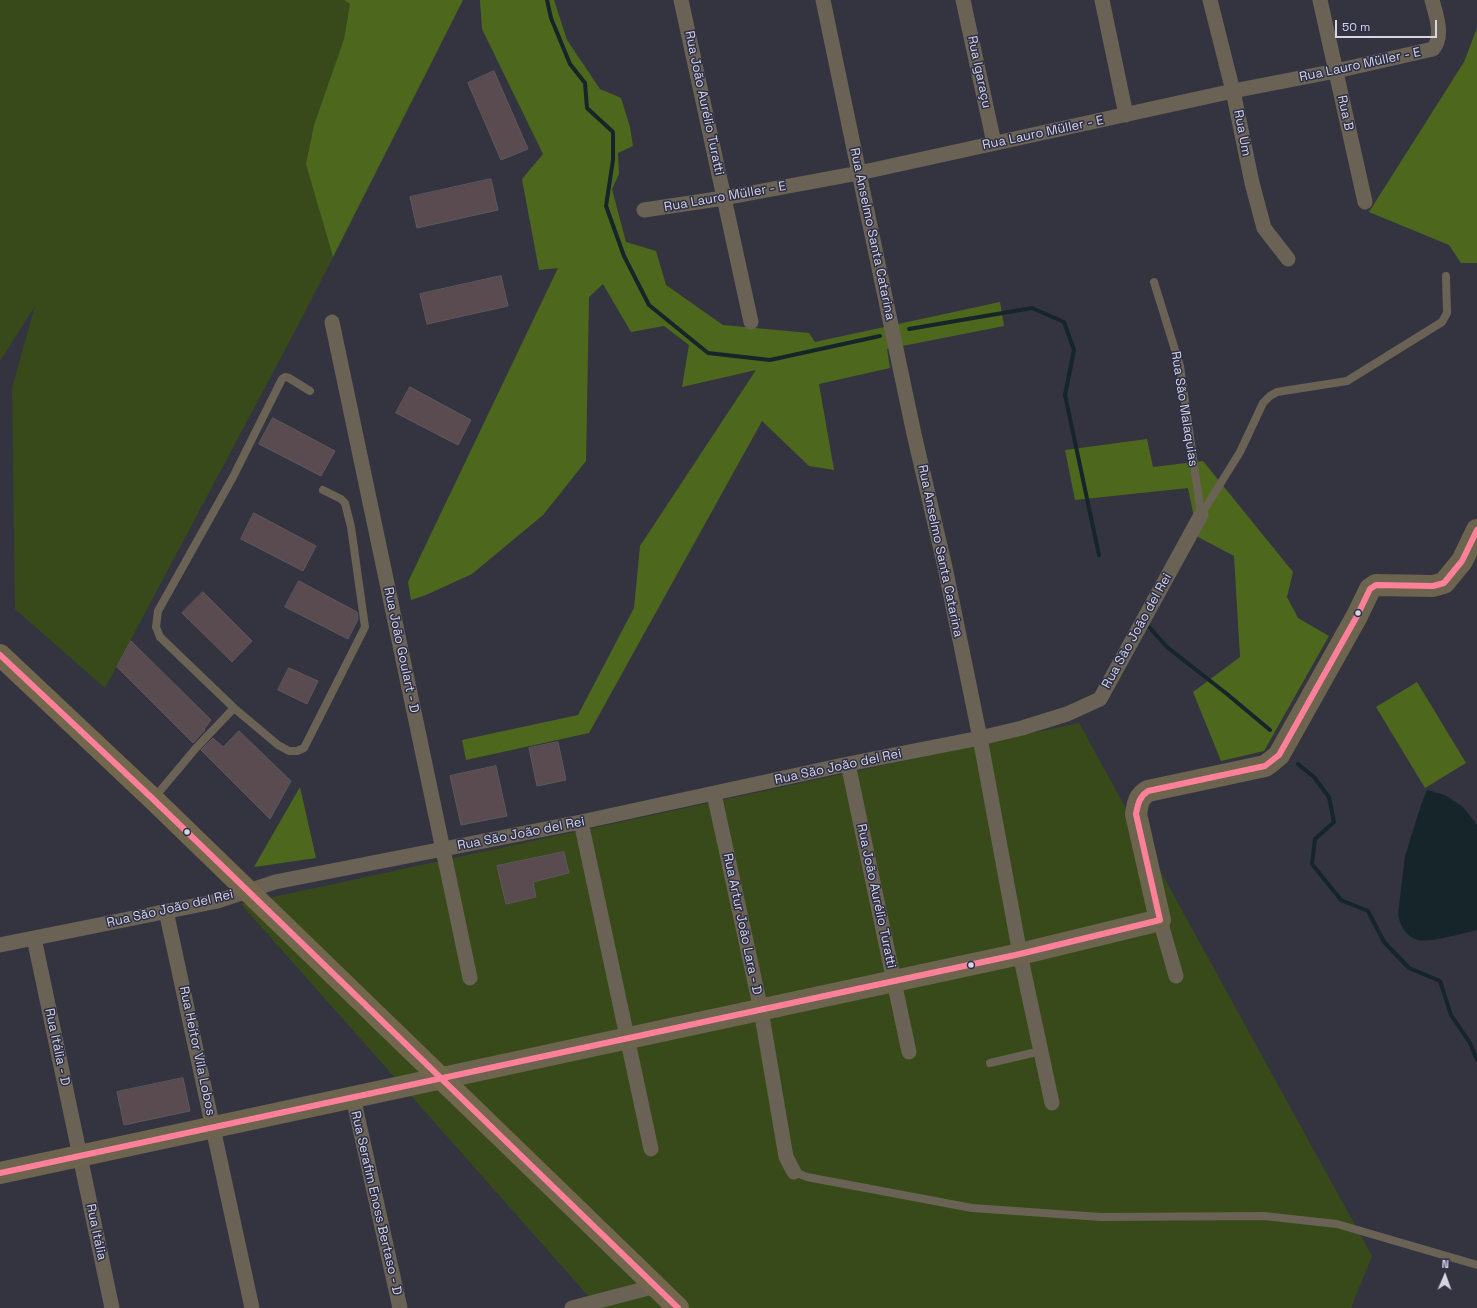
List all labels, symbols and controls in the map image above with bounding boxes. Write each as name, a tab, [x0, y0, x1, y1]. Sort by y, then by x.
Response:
scale bar	[1337, 12, 1439, 38]
text: 50 m	[1342, 19, 1370, 35]
street label: Rua João Aurélio Turatti	[681, 29, 727, 177]
street label: Rua Igaraçu	[964, 34, 994, 110]
street label: Rua Lauro Müller - E	[1298, 45, 1422, 85]
street label: Rua B	[1334, 94, 1356, 132]
street label: Rua Um	[1230, 109, 1254, 157]
street label: Rua Lauro Müller - E	[981, 113, 1105, 153]
street label: Rua Anselmo Santa Catarina	[846, 146, 898, 322]
street label: Rua Lauro Müller - E	[663, 179, 787, 215]
street label: Rua São Malaquias	[1167, 350, 1201, 468]
street label: Rua Anselmo Santa Catarina	[914, 463, 966, 639]
street label: Rua São João del Rei	[1099, 571, 1175, 691]
street label: Rua João Goulart - D	[380, 586, 422, 714]
unlabelled marker	[1353, 608, 1363, 618]
street label: Rua São João del Rei	[773, 746, 903, 788]
street label: Rua São João del Rei	[456, 814, 586, 854]
street label: Rua João Aurélio Turatti	[853, 822, 899, 970]
unlabelled marker	[182, 827, 192, 837]
street label: Rua Artur João Lara - D	[719, 852, 765, 996]
street label: Rua São João del Rei	[105, 887, 235, 931]
unlabelled marker	[966, 960, 976, 970]
street label: Rua Heitor Vila Lobos	[176, 985, 218, 1117]
street label: Rua Itália - D	[41, 1007, 73, 1087]
street label: Rua Serafim Enoss Bertaso - D	[347, 1109, 405, 1297]
street label: Rua Itália	[82, 1202, 110, 1262]
north arrow	[1425, 1256, 1465, 1296]
text: N	[1441, 1257, 1449, 1271]

